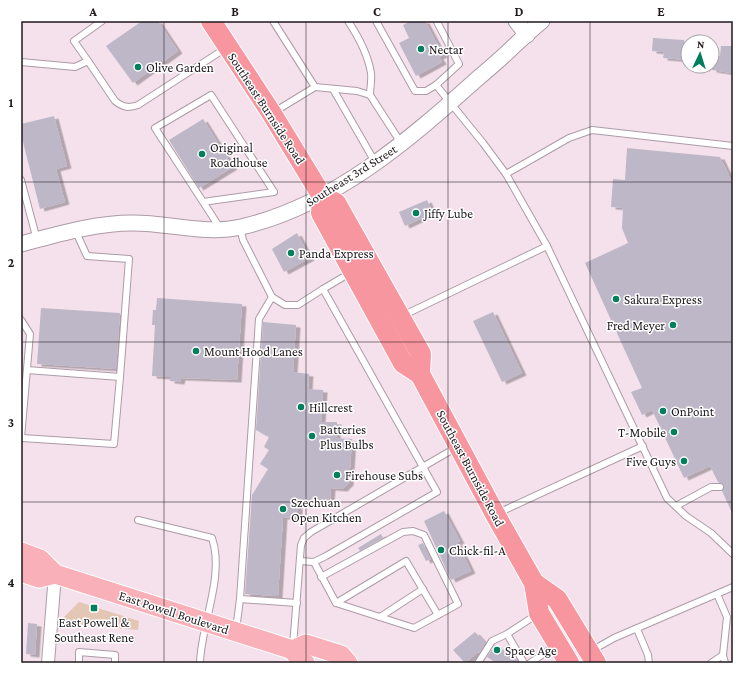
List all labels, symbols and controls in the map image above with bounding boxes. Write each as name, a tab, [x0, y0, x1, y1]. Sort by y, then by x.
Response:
text: A	[88, 4, 97, 19]
text: B	[231, 4, 239, 19]
text: C	[373, 4, 381, 19]
text: D	[515, 4, 524, 19]
text: E	[657, 4, 665, 19]
north arrow	[680, 34, 720, 74]
text: N	[697, 38, 705, 50]
place label: Nectar	[429, 42, 464, 57]
marker: Nectar	[416, 44, 426, 54]
street label: Southeast Burnside Road	[225, 50, 308, 167]
place label: Olive Garden	[146, 60, 214, 75]
marker: Olive Garden	[133, 62, 143, 72]
text: 1	[9, 95, 14, 110]
place label: Original Roadhouse	[210, 140, 268, 170]
street label: Southeast 3rd Street	[303, 141, 400, 209]
marker: Original Roadhouse	[197, 149, 207, 159]
place label: Jiffy Lube	[423, 206, 473, 221]
marker: Jiffy Lube	[411, 208, 421, 218]
place label: Panda Express	[299, 246, 374, 261]
marker: Panda Express	[286, 248, 296, 258]
text: 2	[8, 255, 15, 270]
place label: Sakura Express	[624, 292, 702, 307]
marker: Sakura Express	[611, 294, 621, 304]
place label: Fred Meyer	[607, 318, 665, 333]
marker: Fred Meyer	[668, 320, 678, 330]
place label: Mount Hood Lanes	[204, 344, 303, 359]
marker: Mount Hood Lanes	[191, 346, 201, 356]
place label: Hillcrest	[309, 400, 353, 415]
marker: Hillcrest	[296, 402, 306, 412]
place label: OnPoint	[671, 404, 715, 419]
marker: OnPoint	[658, 406, 668, 416]
street label: Southeast Burnside Road	[433, 407, 508, 529]
text: 3	[8, 415, 14, 430]
place label: Batteries Plus Bulbs	[320, 422, 374, 452]
place label: T-Mobile	[618, 425, 666, 440]
marker: T-Mobile	[669, 427, 679, 437]
marker: Batteries Plus Bulbs	[307, 431, 317, 441]
place label: Five Guys	[626, 454, 676, 469]
marker: Five Guys	[679, 456, 689, 466]
place label: Firehouse Subs	[345, 468, 423, 483]
marker: Firehouse Subs	[332, 470, 342, 480]
place label: Szechuan Open Kitchen	[291, 495, 362, 525]
marker: Szechuan Open Kitchen	[278, 504, 288, 514]
place label: Chick-fil-A	[449, 543, 506, 558]
marker: Chick-fil-A	[436, 545, 446, 555]
text: 4	[7, 575, 15, 590]
street label: East Powell Boulevard	[117, 588, 231, 637]
marker: East Powell & Southeast Rene	[89, 603, 99, 613]
place label: East Powell & Southeast Rene	[54, 615, 134, 645]
place label: Space Age	[505, 643, 557, 658]
marker: Space Age	[492, 645, 502, 655]

